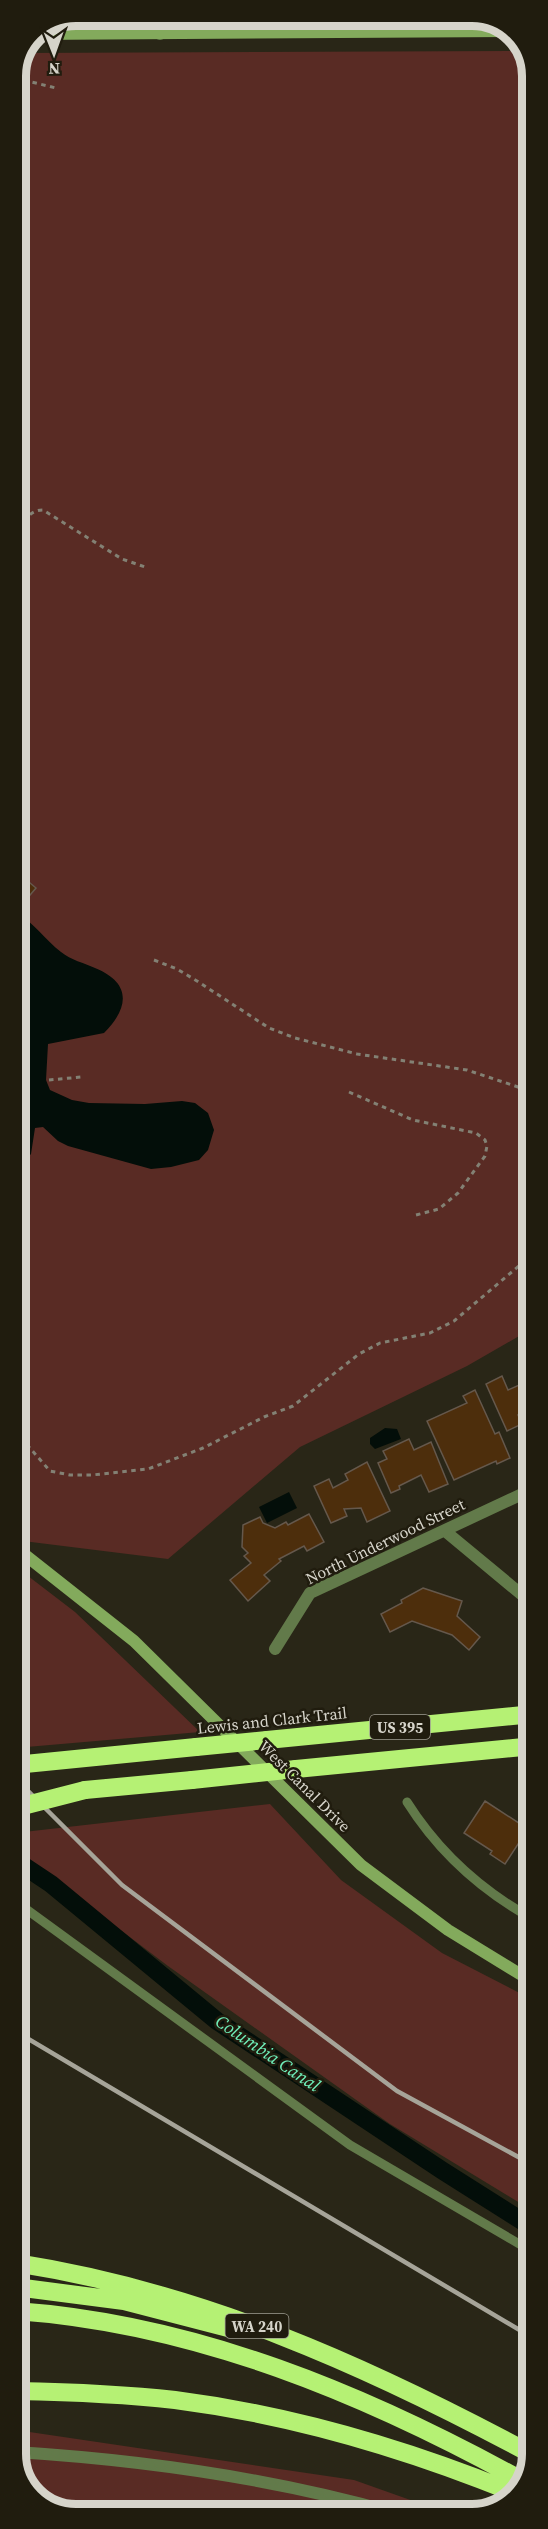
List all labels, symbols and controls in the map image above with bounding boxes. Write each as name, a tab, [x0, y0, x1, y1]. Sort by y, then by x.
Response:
north arrow	[24, 24, 84, 84]
text: N	[48, 58, 60, 80]
street label: North Underwood Street	[302, 1492, 469, 1589]
street label: Lewis and Clark Trail	[196, 1701, 348, 1739]
road number: US 395	[370, 1715, 430, 1739]
street label: West Canal Drive	[254, 1735, 356, 1837]
water label: Columbia Canal	[211, 2009, 325, 2097]
road number: WA 240	[226, 2314, 288, 2338]

